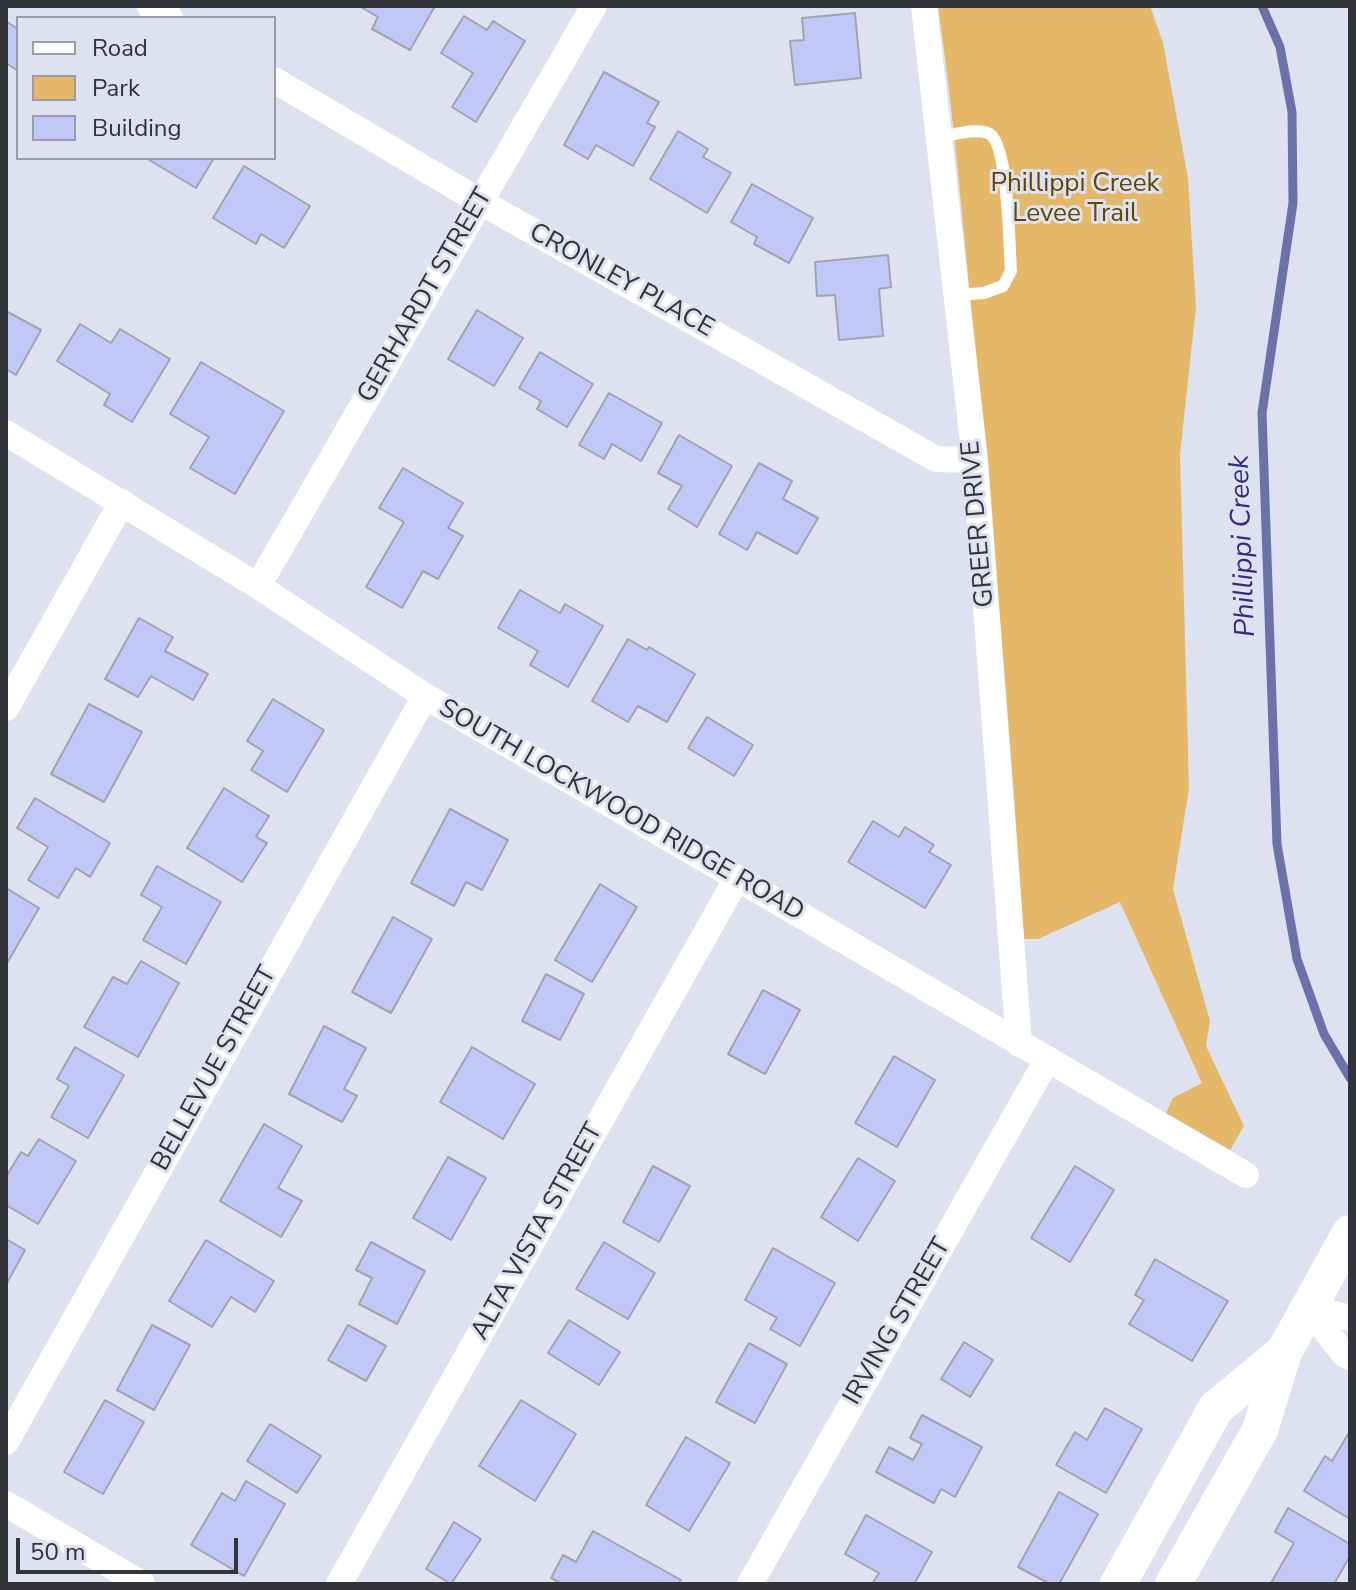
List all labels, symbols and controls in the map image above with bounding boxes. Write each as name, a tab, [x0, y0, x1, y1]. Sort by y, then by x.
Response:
legend	[16, 16, 276, 160]
text: Road	[92, 32, 148, 64]
text: Park	[92, 72, 140, 104]
text: Building	[92, 112, 182, 144]
park label: Phillippi Creek Levee Trail	[990, 169, 1160, 230]
street label: GERHARDT STREET	[352, 183, 500, 409]
street label: CRONLEY PLACE	[523, 217, 719, 345]
street label: GREER DRIVE	[956, 439, 1002, 609]
water label: Phillippi Creek	[1224, 454, 1264, 638]
street label: SOUTH LOCKWOOD RIDGE ROAD	[433, 693, 809, 929]
street label: BELLEVUE STREET	[146, 961, 284, 1177]
street label: ALTA VISTA STREET	[465, 1118, 611, 1346]
street label: IRVING STREET	[838, 1233, 958, 1411]
scale bar	[20, 1522, 242, 1572]
text: 50 m	[30, 1536, 86, 1568]

